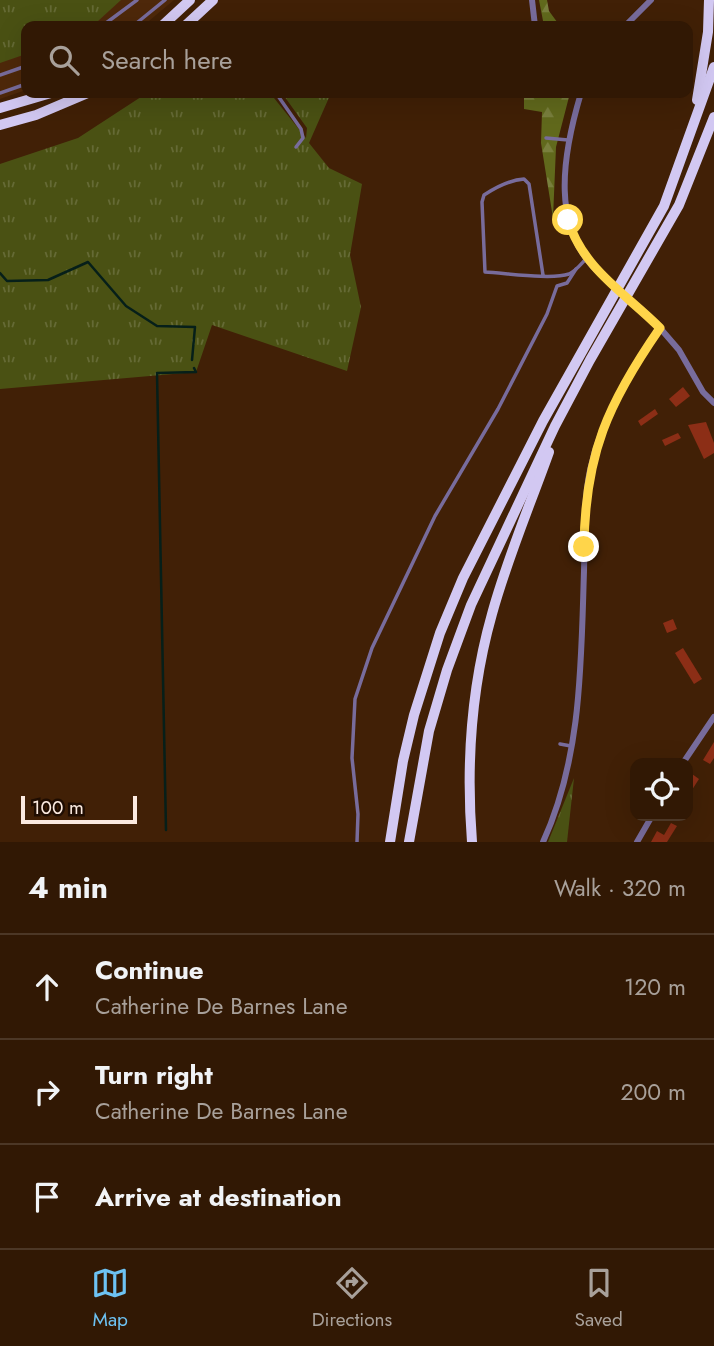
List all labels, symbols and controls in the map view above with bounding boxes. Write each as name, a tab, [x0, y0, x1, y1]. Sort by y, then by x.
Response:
search box	[21, 21, 693, 98]
icon: search	[45, 41, 83, 79]
text: Search here	[101, 41, 233, 79]
route start	[552, 204, 583, 235]
route end	[568, 531, 599, 562]
map controls	[630, 758, 693, 821]
button: locate	[630, 758, 693, 821]
scale bar	[21, 793, 136, 825]
text: 100 m	[32, 794, 84, 821]
text: 4 min	[28, 866, 108, 909]
text: Walk · 320 m	[554, 871, 686, 905]
text: Continue	[95, 951, 204, 989]
icon: ahead	[28, 968, 66, 1006]
text: 120 m	[624, 970, 686, 1004]
text: Catherine De Barnes Lane	[95, 989, 348, 1023]
text: Turn right	[95, 1056, 213, 1094]
icon: right	[28, 1073, 66, 1111]
text: 200 m	[620, 1075, 686, 1109]
text: Catherine De Barnes Lane	[95, 1094, 348, 1128]
icon: arrive	[28, 1178, 66, 1216]
text: Arrive at destination	[95, 1178, 342, 1216]
tab: Map	[91, 1264, 129, 1333]
tab: Directions	[312, 1264, 392, 1333]
tab: Saved	[575, 1264, 623, 1333]

